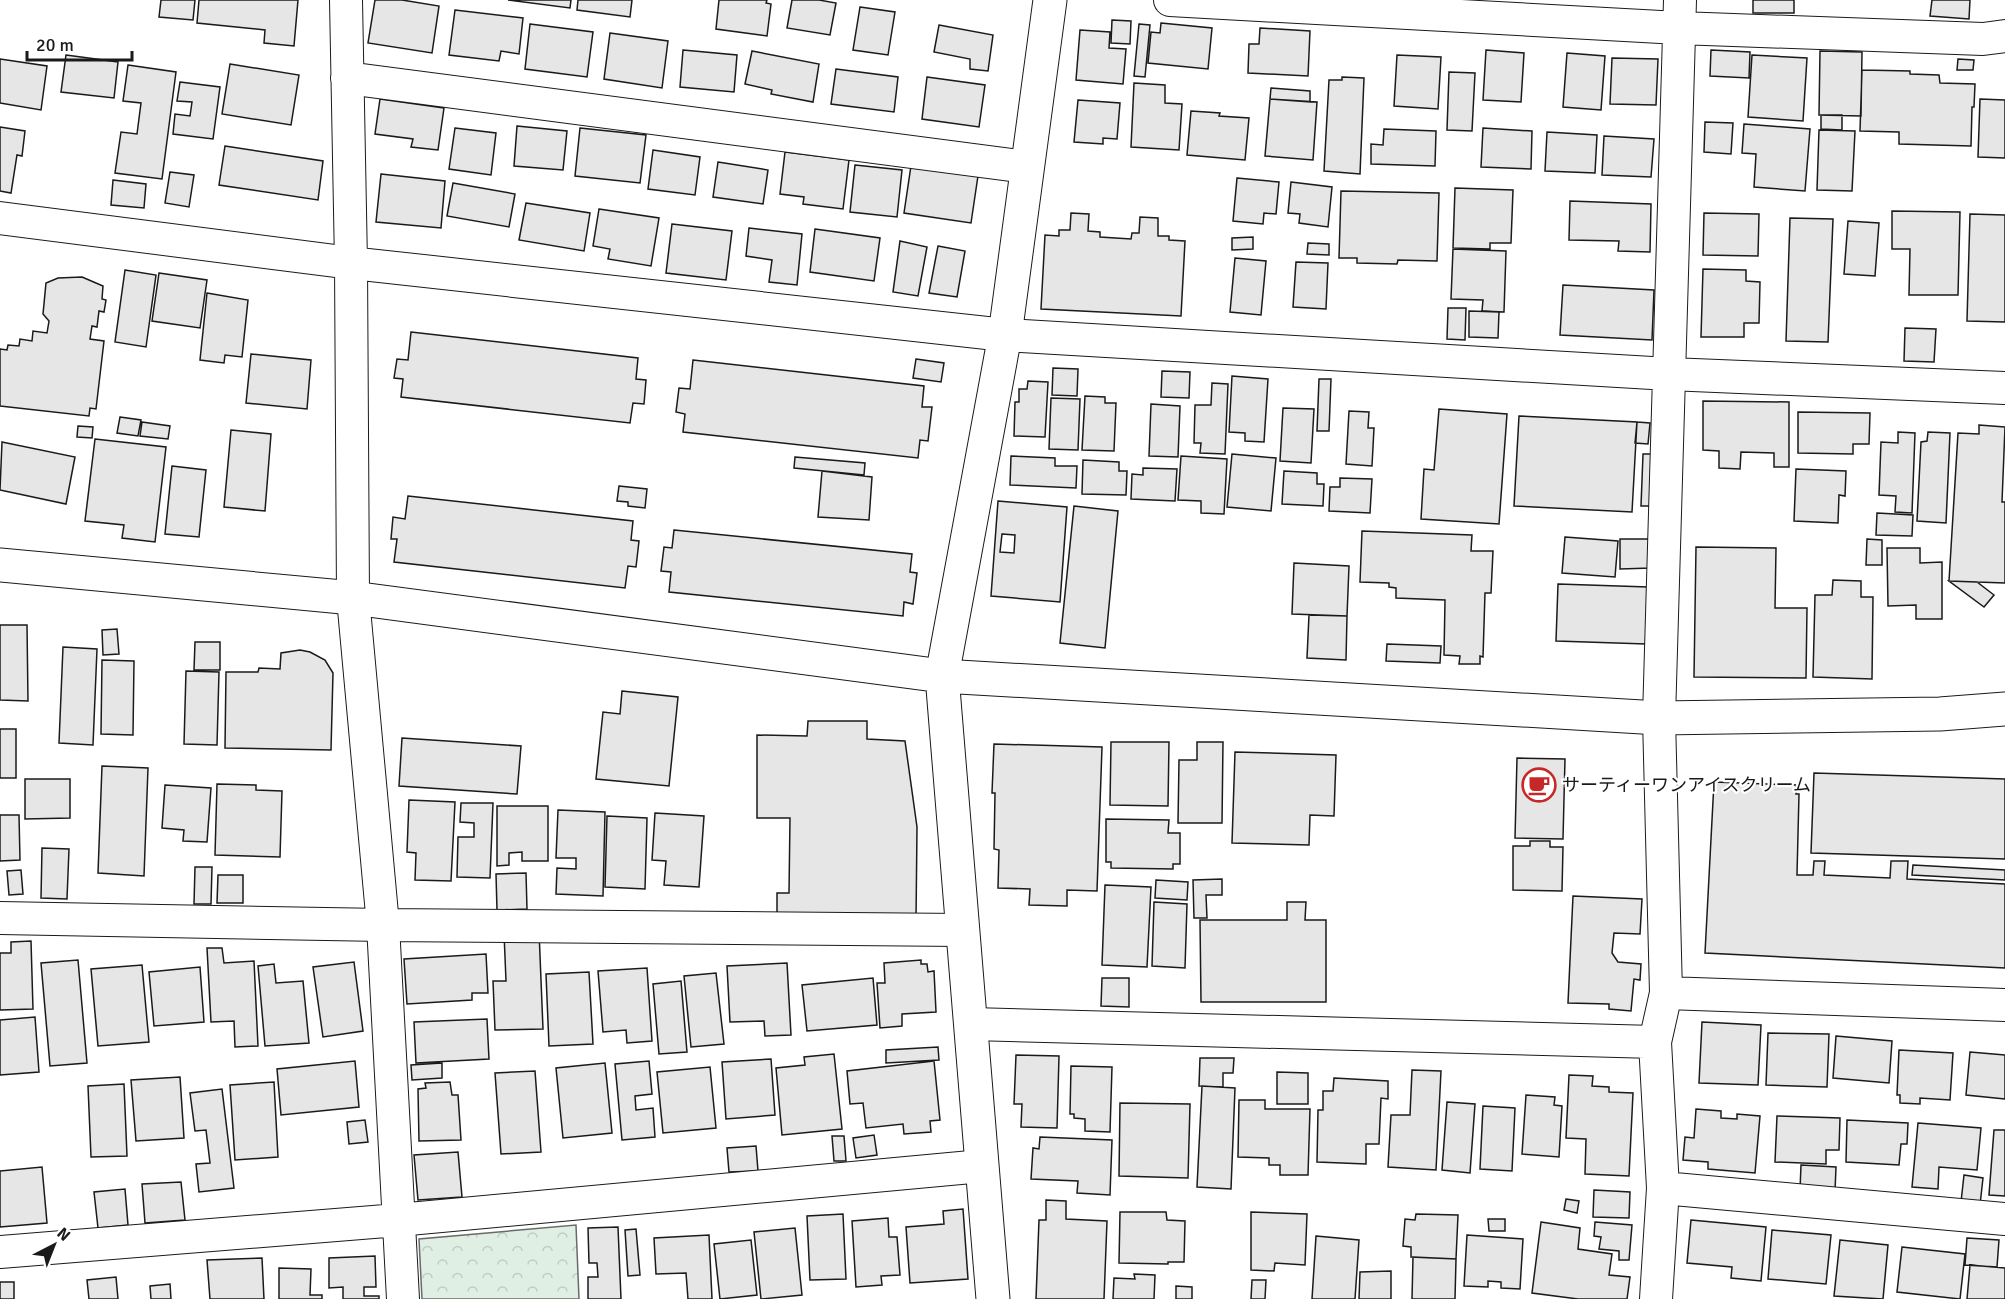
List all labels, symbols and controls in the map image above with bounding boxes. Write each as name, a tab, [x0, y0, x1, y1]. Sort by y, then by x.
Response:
scale bar	[27, 24, 132, 62]
text: 20 m	[36, 34, 74, 56]
cafe icon: サーティーワンアイスクリーム	[1521, 767, 1557, 803]
place label: サーティーワンアイスクリーム	[1562, 774, 1811, 796]
north arrow	[24, 1215, 84, 1275]
text: N	[53, 1223, 74, 1246]

